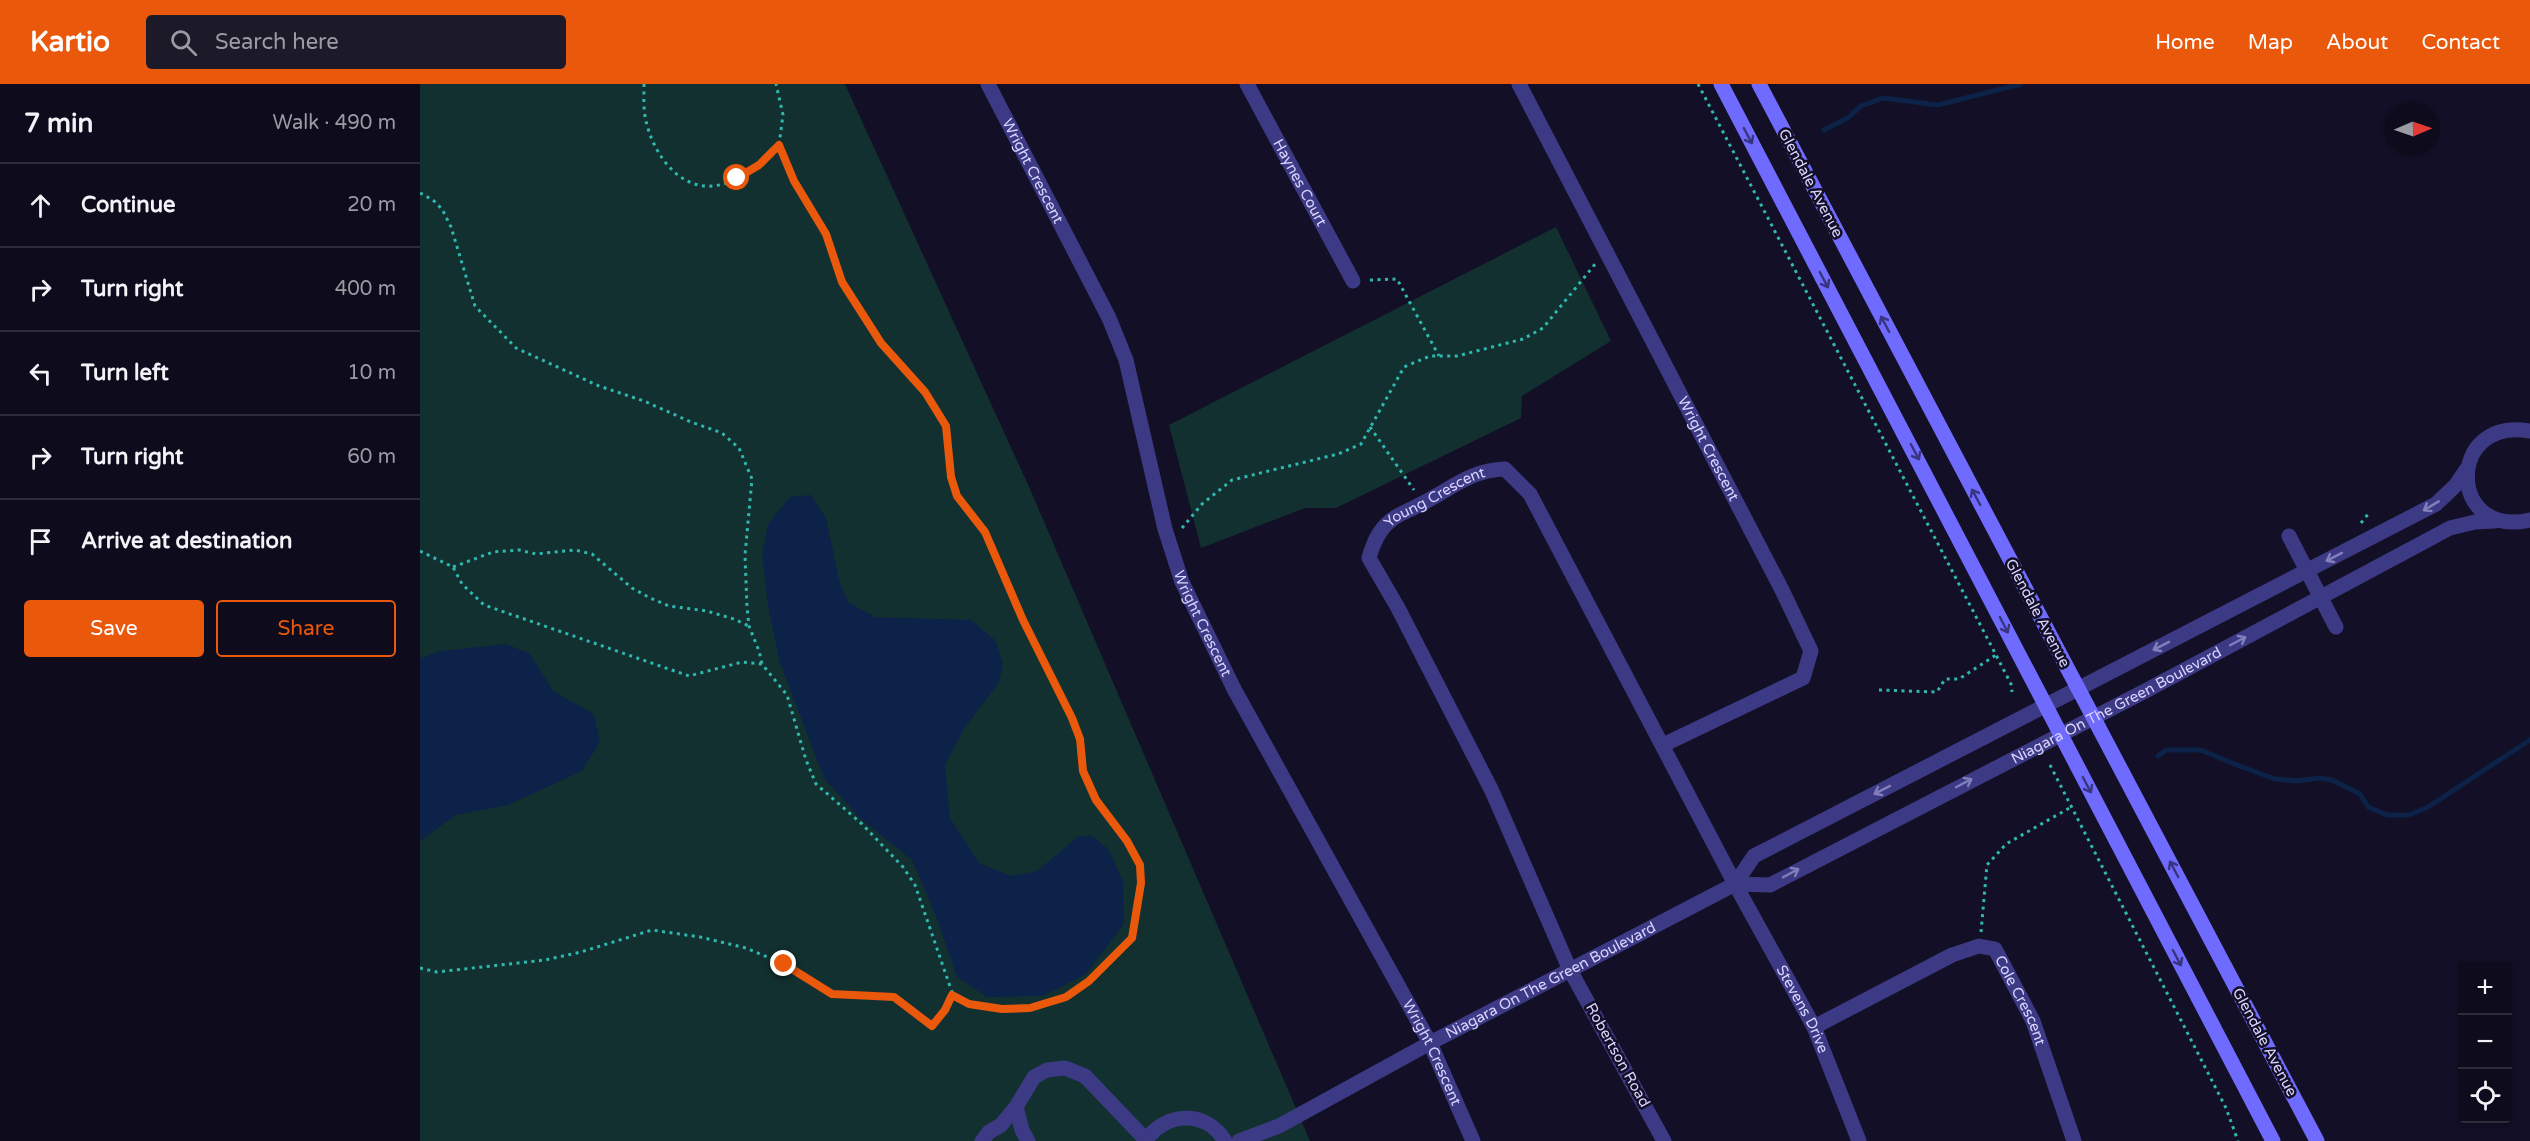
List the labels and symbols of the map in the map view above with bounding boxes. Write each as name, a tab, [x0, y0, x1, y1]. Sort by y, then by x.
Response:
north arrow	[2386, 102, 2440, 156]
street label: Wright Crescent	[999, 116, 1068, 227]
one-way arrow	[1743, 126, 1755, 144]
street label: Glendale Avenue	[1775, 126, 1847, 240]
street label: Haynes Court	[1269, 136, 1331, 230]
route start	[723, 164, 749, 190]
one-way arrow	[1819, 270, 1830, 288]
one-way arrow	[1879, 316, 1891, 333]
street label: Wright Crescent	[1674, 393, 1743, 504]
one-way arrow	[1909, 443, 1921, 461]
street label: Young Crescent	[1380, 463, 1487, 531]
one-way arrow	[1970, 488, 1981, 506]
one-way arrow	[2423, 500, 2440, 512]
one-way arrow	[2325, 551, 2343, 563]
street label: Glendale Avenue	[2002, 556, 2074, 670]
street label: Wright Crescent	[1170, 568, 1236, 680]
one-way arrow	[1999, 615, 2010, 633]
one-way arrow	[2229, 635, 2246, 647]
one-way arrow	[2153, 640, 2170, 652]
street label: Niagara On The Green Boulevard	[2008, 643, 2224, 768]
one-way arrow	[2081, 776, 2093, 793]
one-way arrow	[1955, 777, 1972, 789]
one-way arrow	[1873, 785, 1891, 797]
one-way arrow	[2168, 861, 2179, 879]
one-way arrow	[1782, 867, 1800, 878]
street label: Niagara On The Green Boulevard	[1442, 918, 1659, 1042]
one-way arrow	[2172, 948, 2183, 966]
route end	[770, 950, 796, 976]
street label: Cole Crescent	[1991, 952, 2050, 1048]
street label: Stevens Drive	[1773, 962, 1832, 1056]
street label: Glendale Avenue	[2229, 985, 2301, 1099]
street label: Wright Crescent	[1399, 996, 1465, 1108]
street label: Robertson Road	[1582, 1000, 1654, 1110]

